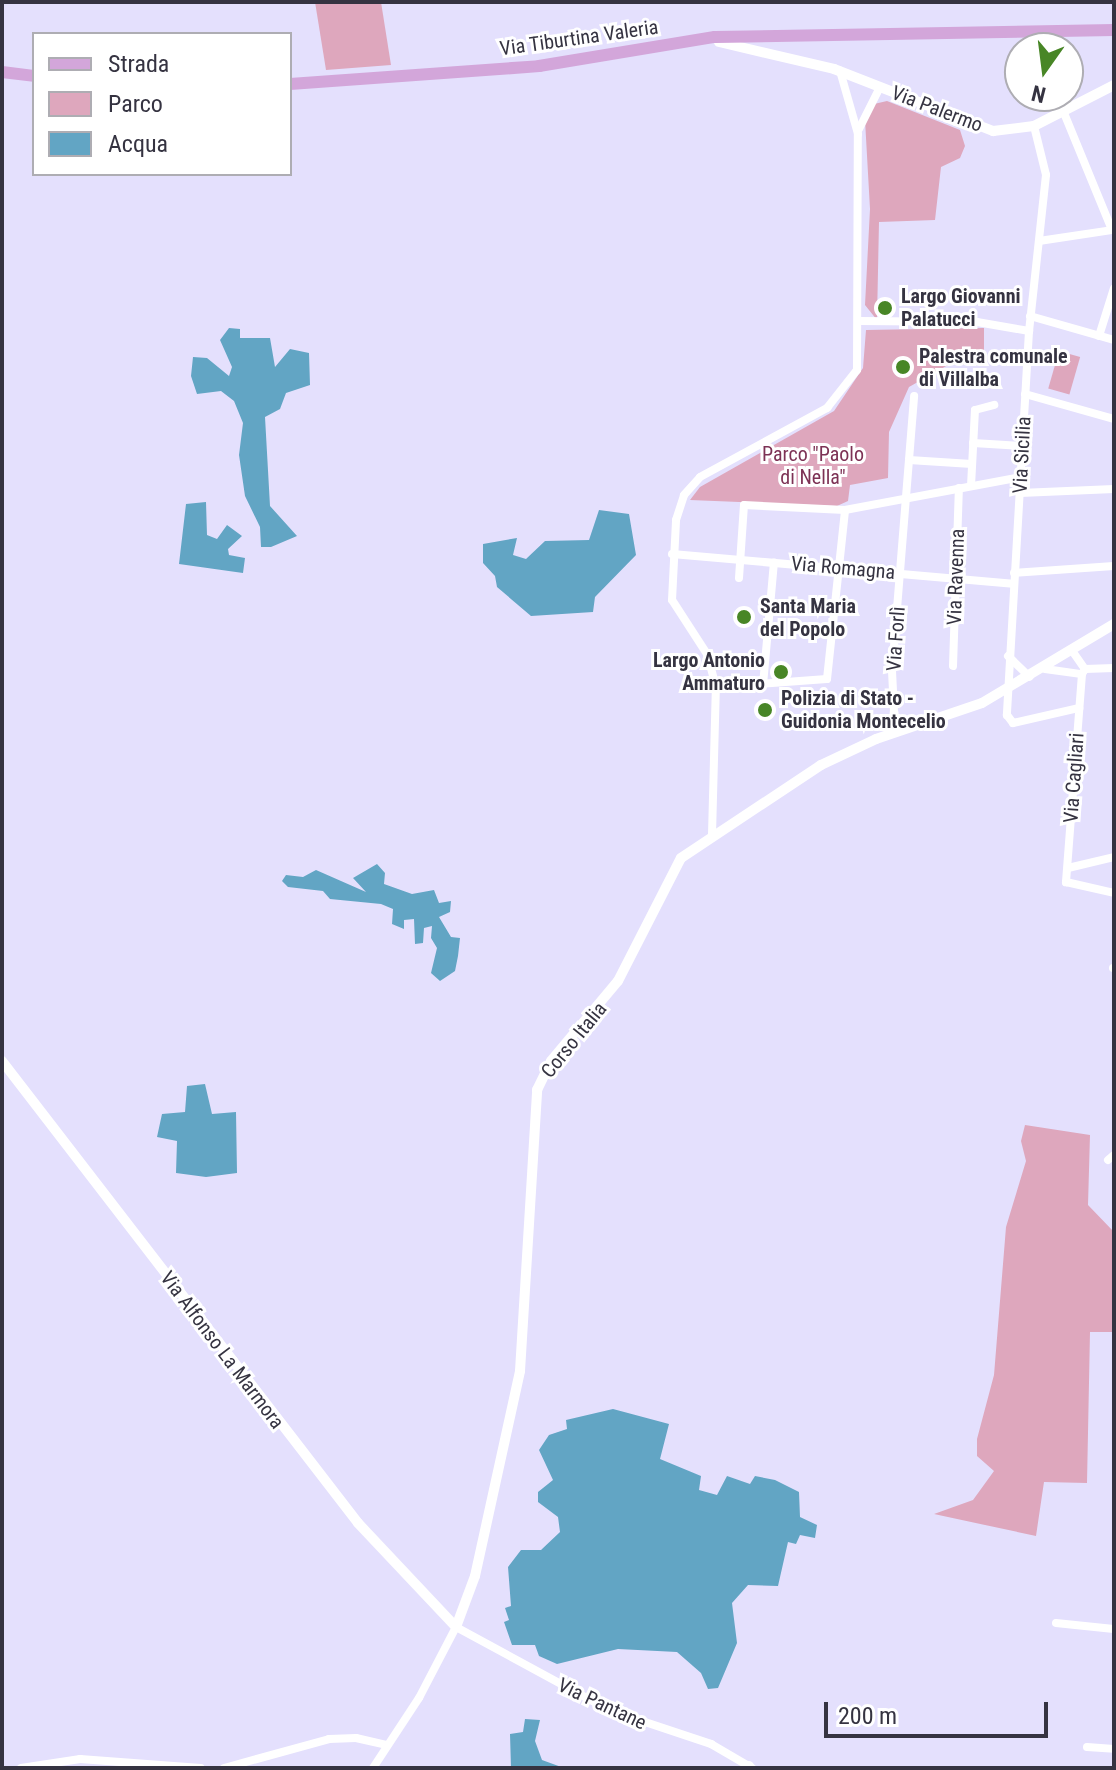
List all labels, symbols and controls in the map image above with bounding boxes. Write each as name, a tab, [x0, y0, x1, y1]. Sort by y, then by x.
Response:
street label: Via Tiburtina Valeria	[498, 15, 660, 61]
legend	[32, 32, 292, 176]
north arrow	[1004, 32, 1084, 112]
text: Strada	[108, 50, 169, 78]
text: N	[1029, 80, 1048, 108]
street label: Via Palermo	[888, 81, 986, 137]
text: Parco	[108, 90, 163, 118]
text: Acqua	[108, 130, 168, 158]
place label: Largo Giovanni Palatucci	[901, 284, 1021, 331]
marker: Largo Giovanni Palatucci	[876, 299, 894, 317]
place label: Palestra comunale di Villalba	[919, 344, 1068, 391]
marker: Palestra comunale di Villalba	[894, 358, 912, 376]
street label: Via Sicilia	[1008, 416, 1036, 494]
park label: Parco "Paolo di Nella"	[762, 443, 864, 490]
street label: Via Ravenna	[942, 528, 970, 626]
street label: Via Romagna	[790, 551, 896, 585]
place label: Santa Maria del Popolo	[760, 594, 856, 641]
street label: Via Forlì	[882, 606, 910, 672]
marker: Santa Maria del Popolo	[735, 608, 753, 626]
place label: Largo Antonio Ammaturo	[653, 648, 765, 695]
marker: Largo Antonio Ammaturo	[772, 663, 790, 681]
place label: Polizia di Stato - Guidonia Montecelio	[781, 686, 946, 733]
marker: Polizia di Stato - Guidonia Montecelio	[756, 701, 774, 719]
street label: Via Cagliari	[1059, 732, 1089, 824]
street label: Corso Italia	[536, 997, 612, 1083]
street label: Via Alfonso La Marmora	[155, 1267, 289, 1433]
street label: Via Pantane	[554, 1673, 650, 1735]
scale bar	[828, 1686, 1052, 1736]
text: 200 m	[838, 1702, 897, 1730]

